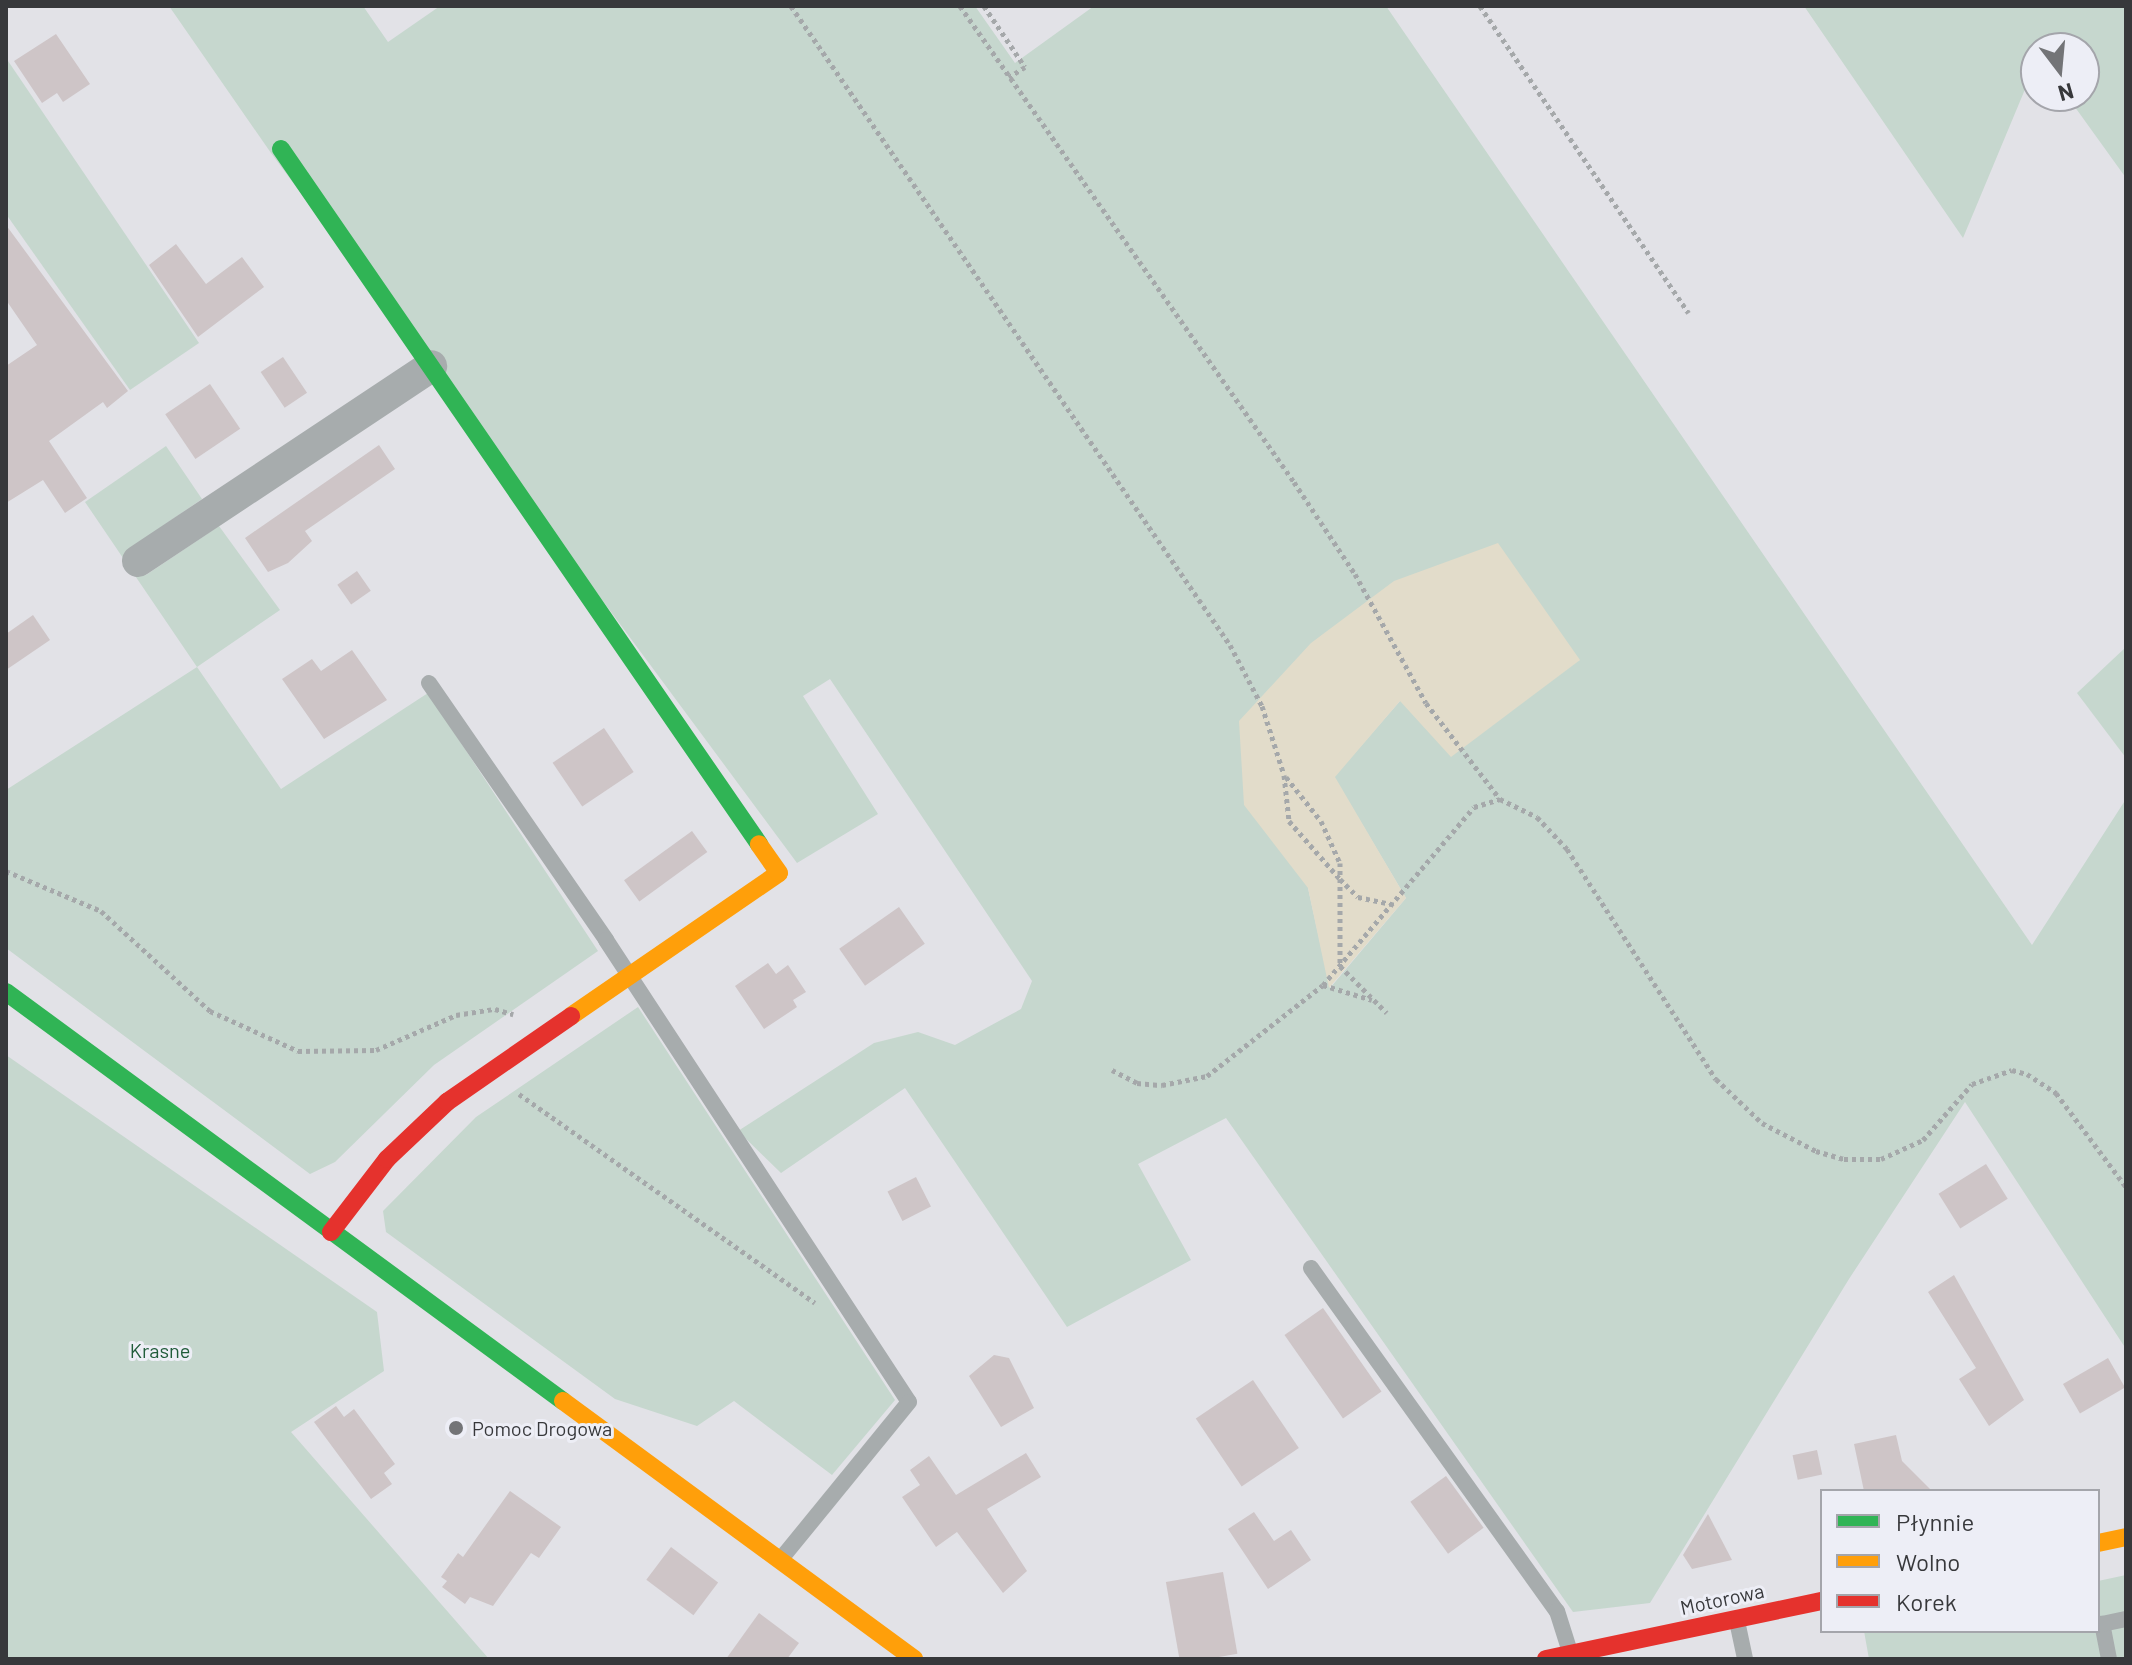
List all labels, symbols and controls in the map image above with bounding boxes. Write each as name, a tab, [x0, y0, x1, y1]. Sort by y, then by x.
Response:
north arrow	[2020, 32, 2100, 112]
text: N	[2055, 79, 2077, 108]
park label: Krasne	[130, 1338, 190, 1362]
place label: Pomoc Drogowa	[472, 1416, 612, 1440]
marker: Pomoc Drogowa	[447, 1419, 465, 1437]
legend	[1820, 1489, 2100, 1633]
text: Płynnie	[1896, 1507, 1974, 1536]
text: Wolno	[1896, 1547, 1960, 1576]
street label: Motorowa	[1678, 1578, 1766, 1620]
text: Korek	[1896, 1587, 1957, 1616]

